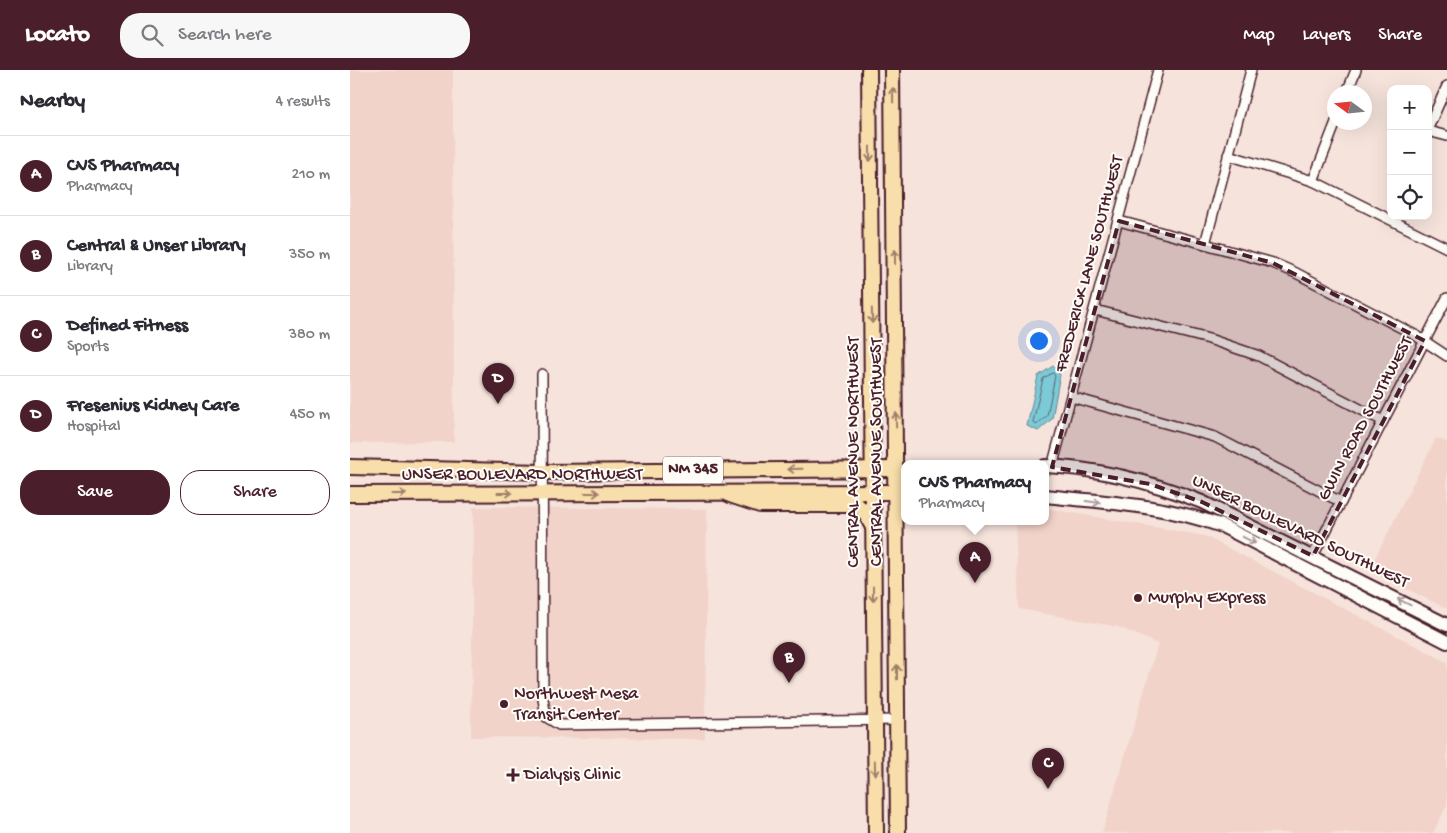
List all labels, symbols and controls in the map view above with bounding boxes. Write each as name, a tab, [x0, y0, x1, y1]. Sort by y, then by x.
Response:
search box	[120, 13, 470, 58]
text: Locato	[25, 21, 90, 50]
icon: search	[138, 21, 166, 49]
text: Search here	[178, 24, 272, 47]
text: Map	[1243, 25, 1275, 46]
text: Layers	[1303, 25, 1350, 46]
text: Share	[1378, 25, 1422, 46]
north arrow	[1327, 85, 1372, 130]
map controls	[1387, 85, 1432, 220]
button: +	[1387, 85, 1432, 130]
one-way arrow	[888, 87, 897, 103]
text: Nearby	[20, 90, 85, 115]
text: 4 results	[275, 93, 330, 112]
button: −	[1387, 130, 1432, 175]
one-way arrow	[865, 145, 875, 161]
street label: FREDERICK LANE SOUTHWEST	[1051, 152, 1129, 376]
text: CVS Pharmacy	[67, 155, 179, 178]
text: A	[31, 166, 41, 185]
text: 210 m	[291, 166, 330, 185]
button: locate	[1387, 175, 1432, 220]
text: Pharmacy	[67, 178, 133, 197]
text: Central & Unser Library	[67, 235, 246, 258]
text: B	[32, 246, 40, 265]
text: 350 m	[289, 246, 330, 265]
one-way arrow	[890, 250, 900, 266]
text: Library	[67, 258, 113, 277]
one-way arrow	[867, 308, 876, 324]
text: Defined Fitness	[67, 315, 188, 338]
text: C	[32, 326, 40, 345]
text: 380 m	[289, 326, 330, 345]
your location	[1026, 328, 1052, 354]
street label: GWIN ROAD SOUTHWEST	[1314, 333, 1419, 504]
street label: CENTRAL AVENUE NORTHWEST	[844, 335, 865, 568]
street label: CENTRAL AVENUE SOUTHWEST	[867, 337, 888, 566]
text: Sports	[67, 338, 109, 357]
pin: D	[482, 363, 514, 404]
text: Fresenius Kidney Care	[67, 395, 239, 418]
text: D	[31, 406, 41, 425]
text: 450 m	[290, 406, 330, 425]
one-way arrow	[891, 412, 901, 428]
text: Hospital	[67, 418, 121, 437]
road number: NM 345	[663, 456, 723, 484]
popup	[901, 460, 1049, 525]
street label: UNSER BOULEVARD NORTHWEST	[402, 465, 643, 486]
one-way arrow	[787, 465, 803, 474]
button: Save	[20, 470, 170, 515]
button: Share	[180, 470, 330, 515]
street label: UNSER BOULEVARD SOUTHWEST	[1188, 470, 1413, 594]
text: CVS Pharmacy	[919, 472, 1031, 495]
one-way arrow	[496, 488, 512, 498]
one-way arrow	[584, 488, 600, 498]
one-way arrow	[1172, 488, 1187, 497]
one-way arrow	[390, 489, 406, 499]
text: Pharmacy	[919, 495, 985, 514]
one-way arrow	[1085, 497, 1101, 507]
one-way arrow	[1242, 535, 1257, 545]
pin: A	[959, 542, 991, 583]
one-way arrow	[868, 586, 878, 602]
place label: Murphy Express	[1148, 588, 1267, 609]
marker: Murphy Express	[1132, 592, 1144, 604]
one-way arrow	[1396, 597, 1411, 607]
pin: B	[773, 642, 805, 683]
one-way arrow	[892, 664, 902, 680]
place label: Northwest Mesa Transit Center	[513, 684, 639, 726]
marker: Northwest Mesa Transit Center	[498, 698, 510, 710]
pin: C	[1032, 748, 1064, 789]
one-way arrow	[871, 760, 880, 776]
place label: Dialysis Clinic	[523, 765, 621, 786]
marker: Dialysis Clinic	[506, 768, 520, 782]

